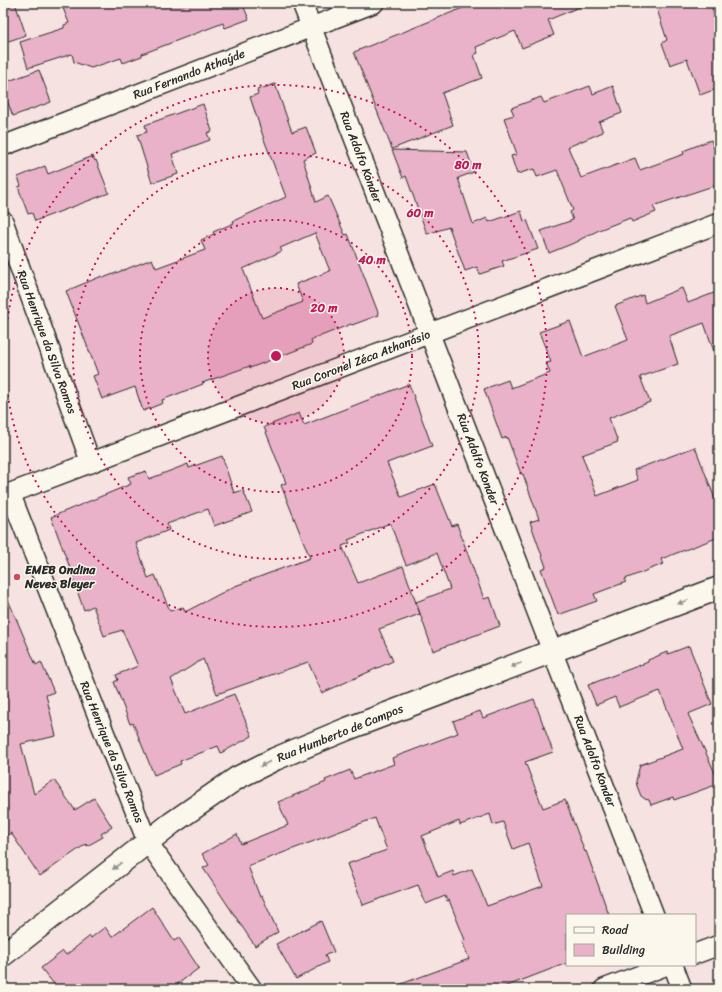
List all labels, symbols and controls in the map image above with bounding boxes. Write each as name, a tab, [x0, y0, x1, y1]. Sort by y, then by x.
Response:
street label: Rua Fernando Athaýde	[130, 42, 248, 106]
street label: Rua Adolfo Konder	[333, 108, 389, 207]
text: 80 m	[453, 154, 482, 176]
text: 60 m	[406, 202, 434, 224]
text: 40 m	[357, 249, 386, 271]
street label: Rua Henrique da Silva Ramos	[11, 267, 83, 417]
text: 20 m	[310, 297, 338, 319]
street label: Rua Coronel Zéca Athanásio	[288, 323, 434, 397]
centre of rings	[269, 349, 283, 363]
street label: Rua Adolfo Konder	[450, 410, 506, 509]
place label: EMEB Ondina Neves Bleyer	[24, 559, 96, 595]
marker: EMEB Ondina Neves Bleyer	[12, 572, 22, 582]
one-way arrow	[676, 599, 688, 605]
one-way arrow	[509, 662, 521, 668]
street label: Rua Henrique da Silva Ramos	[73, 678, 151, 827]
street label: Rua Humberto de Campos	[273, 697, 407, 768]
street label: Rua Adolfo Konder	[567, 712, 623, 811]
one-way arrow	[259, 761, 270, 767]
one-way arrow	[111, 861, 122, 870]
legend	[566, 914, 696, 966]
text: Road	[602, 919, 629, 941]
text: Building	[602, 939, 645, 961]

